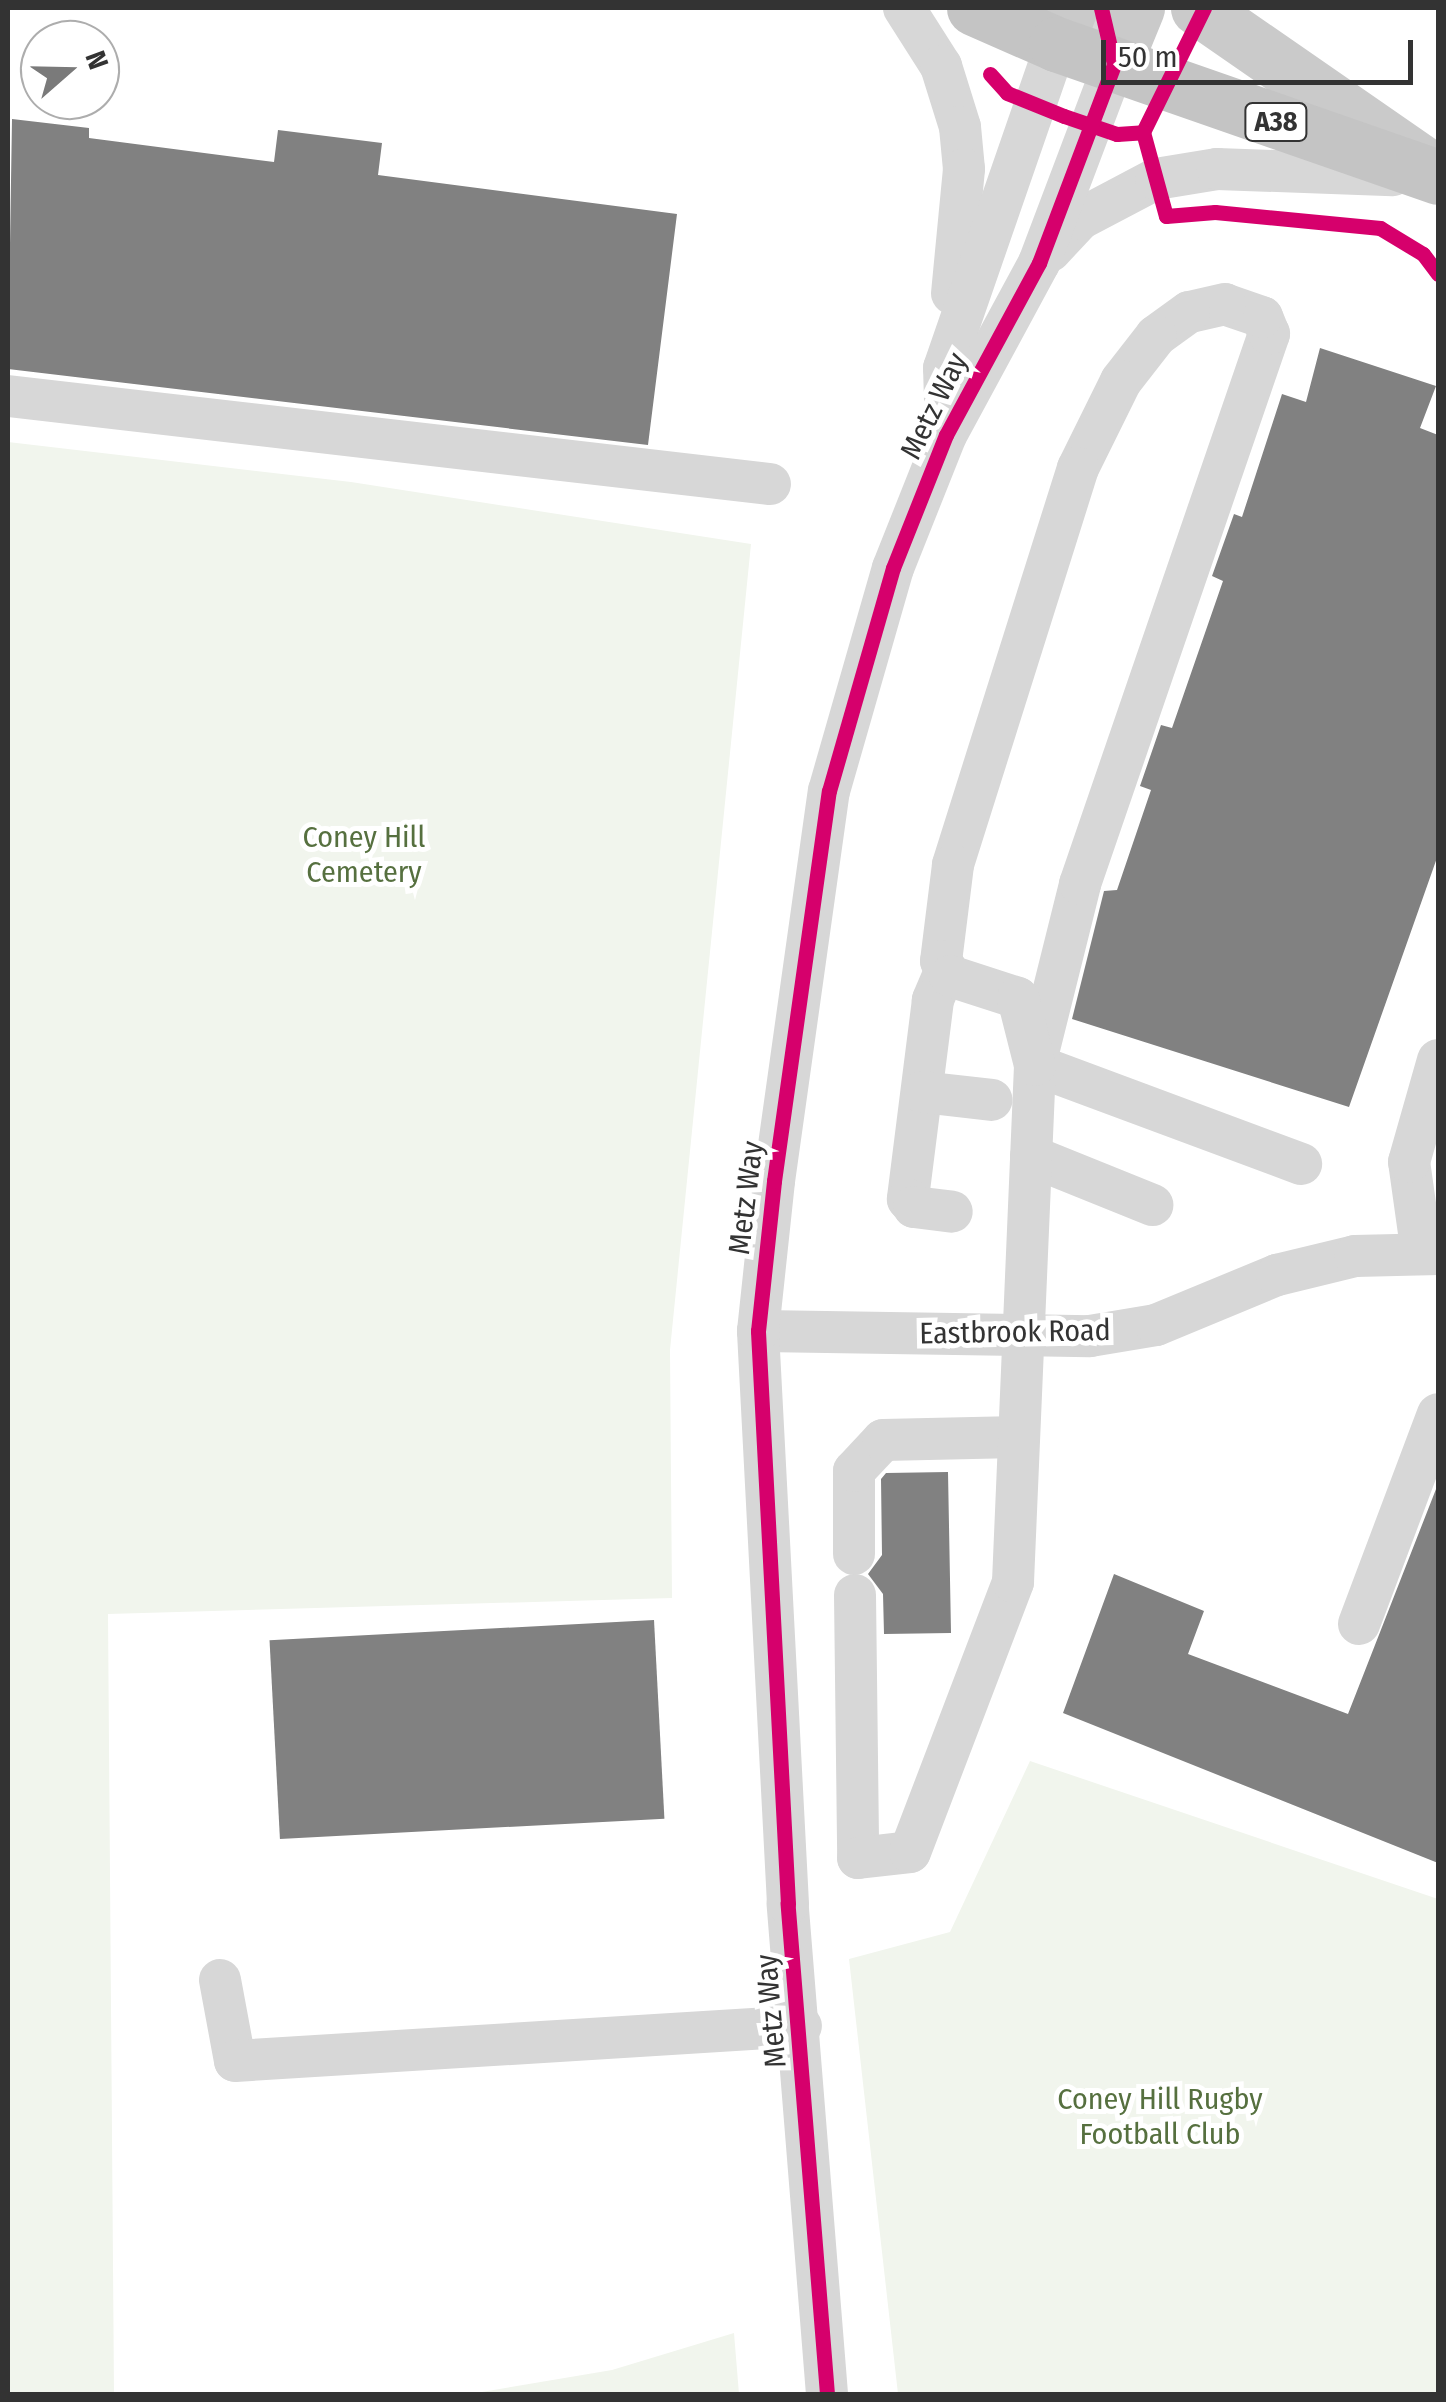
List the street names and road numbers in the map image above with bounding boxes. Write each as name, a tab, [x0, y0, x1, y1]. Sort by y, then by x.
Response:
road number: A38	[1244, 99, 1308, 145]
street label: Metz Way	[893, 347, 975, 465]
street label: Metz Way	[721, 1139, 771, 1257]
street label: Eastbrook Road	[919, 1312, 1111, 1352]
street label: Metz Way	[748, 1953, 794, 2069]

